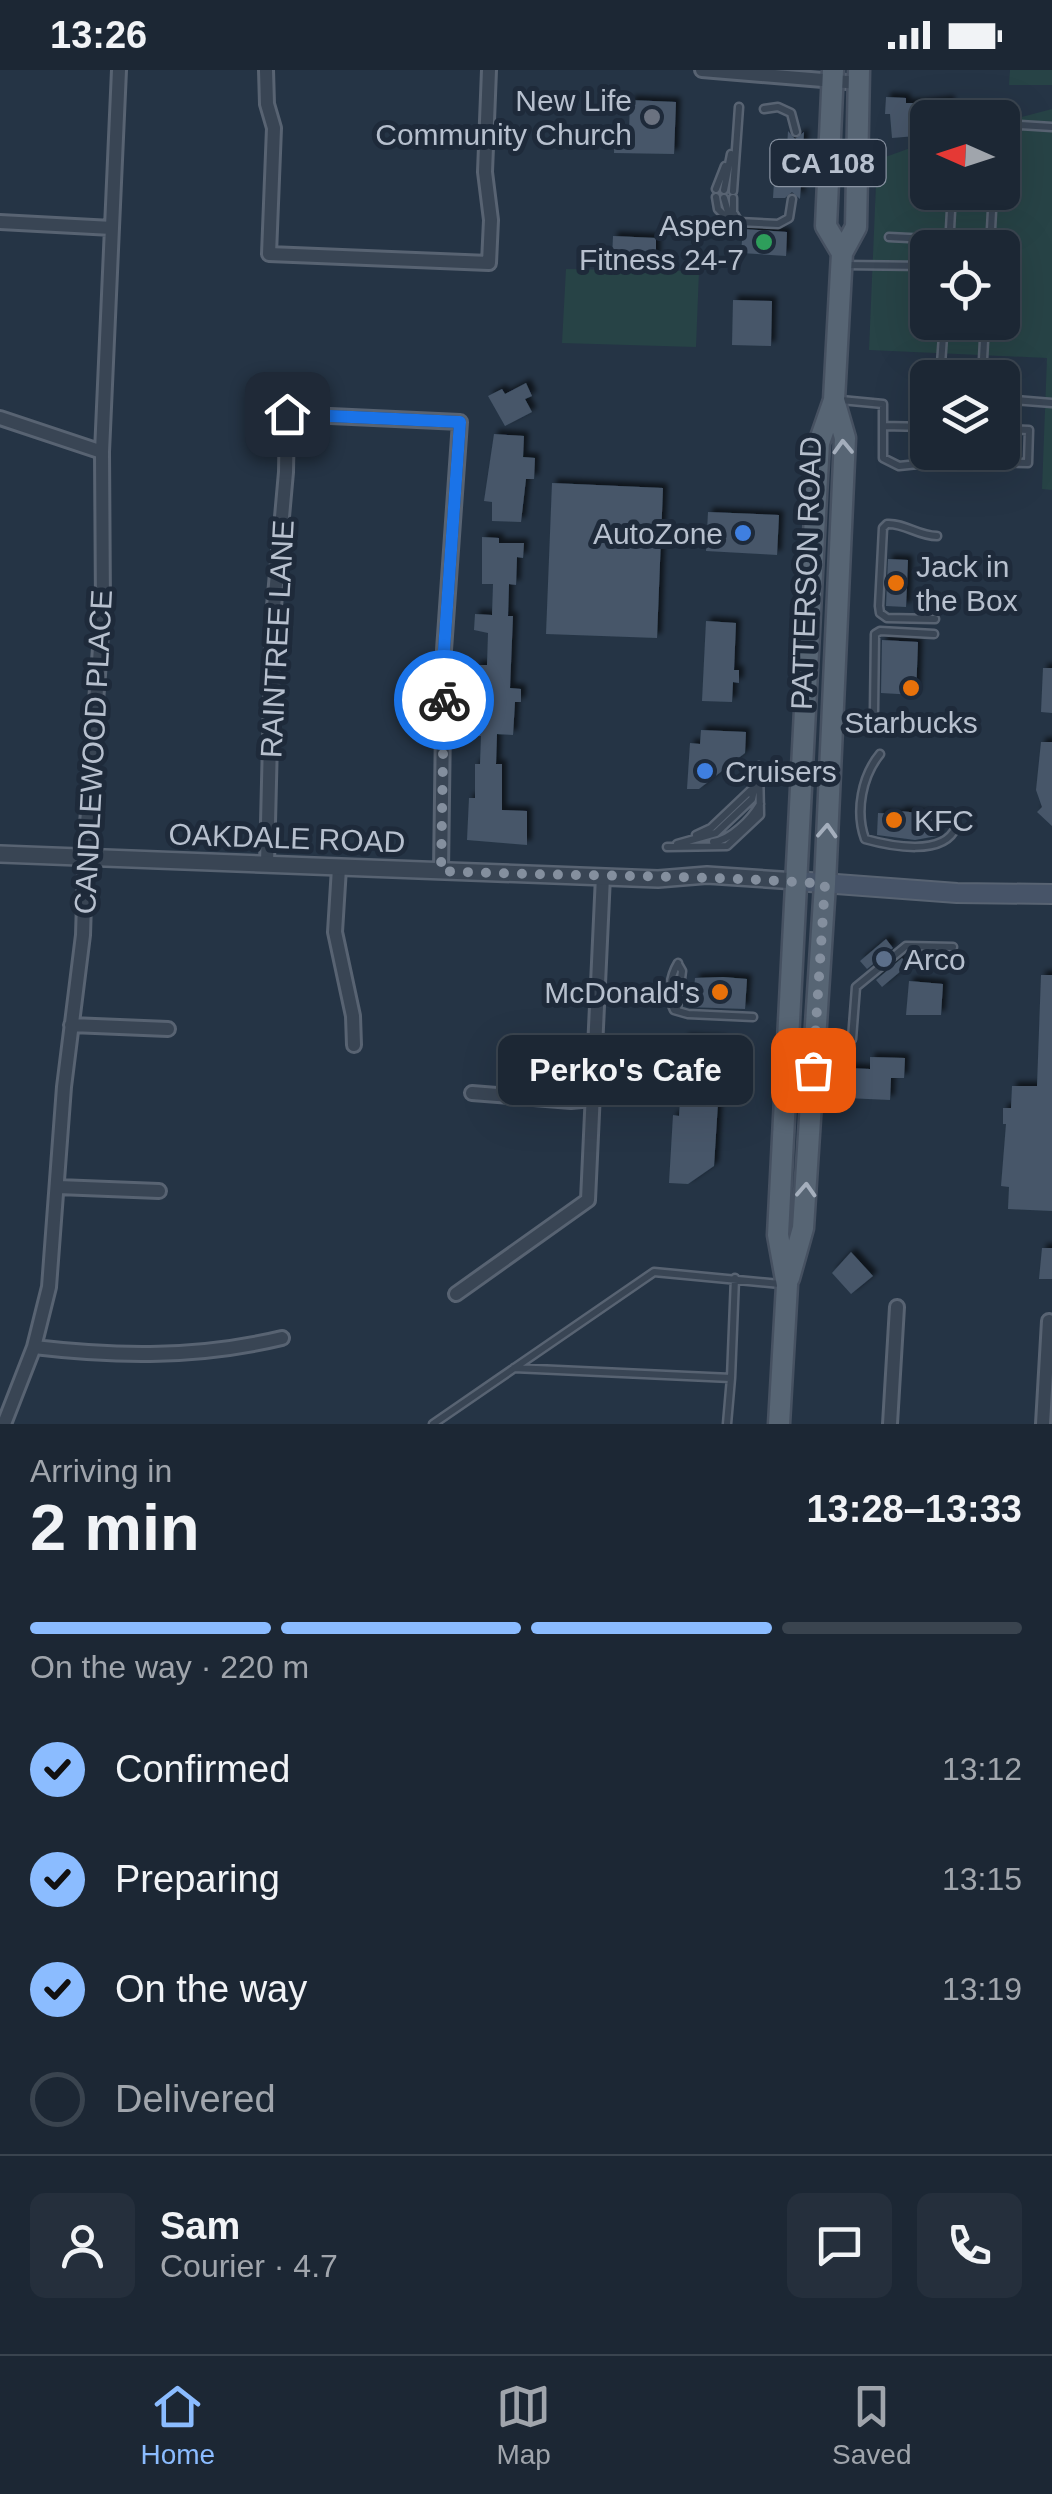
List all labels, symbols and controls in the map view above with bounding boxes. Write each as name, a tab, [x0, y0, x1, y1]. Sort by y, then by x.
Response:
text: 13:26	[50, 14, 147, 56]
place label: New Life Community Church	[375, 84, 632, 151]
north arrow	[910, 100, 1020, 210]
map controls	[910, 100, 1020, 470]
marker: New Life Community Church	[641, 106, 663, 128]
road number: CA 108	[770, 140, 886, 186]
place label: Aspen Fitness 24-7	[579, 209, 744, 276]
button: locate	[910, 230, 1020, 340]
marker: Aspen Fitness 24-7	[753, 231, 775, 253]
button: layers	[910, 360, 1020, 470]
pin	[245, 372, 330, 457]
icon: home	[260, 387, 315, 442]
street label: PATTERSON ROAD	[785, 436, 827, 710]
one-way arrow	[833, 439, 854, 454]
place label: AutoZone	[593, 517, 723, 550]
street label: RAINTREE LANE	[254, 519, 300, 759]
marker: AutoZone	[732, 522, 754, 544]
place label: Jack in the Box	[916, 550, 1018, 617]
marker: Jack in the Box	[885, 572, 907, 594]
street label: CANDLEWOOD PLACE	[68, 589, 118, 915]
courier	[394, 650, 494, 750]
icon: bike	[417, 673, 472, 728]
marker: Starbucks	[900, 677, 922, 699]
place label: Starbucks	[844, 706, 978, 739]
place label: Cruisers	[725, 755, 837, 788]
marker: Cruisers	[694, 760, 716, 782]
place label: KFC	[914, 804, 974, 837]
marker: KFC	[883, 809, 905, 831]
street label: OAKDALE ROAD	[168, 817, 406, 859]
one-way arrow	[817, 822, 838, 838]
place label: Arco	[904, 943, 966, 976]
marker: Arco	[873, 948, 895, 970]
place label: McDonald's	[544, 976, 700, 1009]
marker: McDonald's	[709, 981, 731, 1003]
pin	[771, 1028, 856, 1113]
callout: Perko's Cafe	[498, 1035, 753, 1105]
icon: bag	[786, 1043, 841, 1098]
text: Perko's Cafe	[529, 1052, 722, 1088]
one-way arrow	[795, 1182, 816, 1198]
text: Arriving in	[30, 1453, 172, 1489]
text: 13:28–13:33	[806, 1488, 1022, 1530]
text: 2 min	[30, 1491, 200, 1564]
text: On the way · 220 m	[30, 1649, 309, 1685]
icon: check	[30, 1742, 85, 1797]
text: Confirmed	[115, 1748, 290, 1790]
text: 13:12	[942, 1751, 1022, 1787]
icon: check	[30, 1852, 85, 1907]
text: Preparing	[115, 1858, 280, 1900]
text: 13:15	[942, 1861, 1022, 1897]
icon: check	[30, 1962, 85, 2017]
text: On the way	[115, 1968, 307, 2010]
text: 13:19	[942, 1971, 1022, 2007]
text: Delivered	[115, 2078, 276, 2120]
button: person	[30, 2193, 135, 2298]
button: chat	[787, 2193, 892, 2298]
button: phone	[917, 2193, 1022, 2298]
text: Sam	[160, 2205, 240, 2247]
text: Courier · 4.7	[160, 2248, 338, 2284]
tab: Home	[140, 2379, 215, 2471]
tab: Map	[496, 2379, 551, 2471]
tab: Saved	[832, 2379, 911, 2471]

